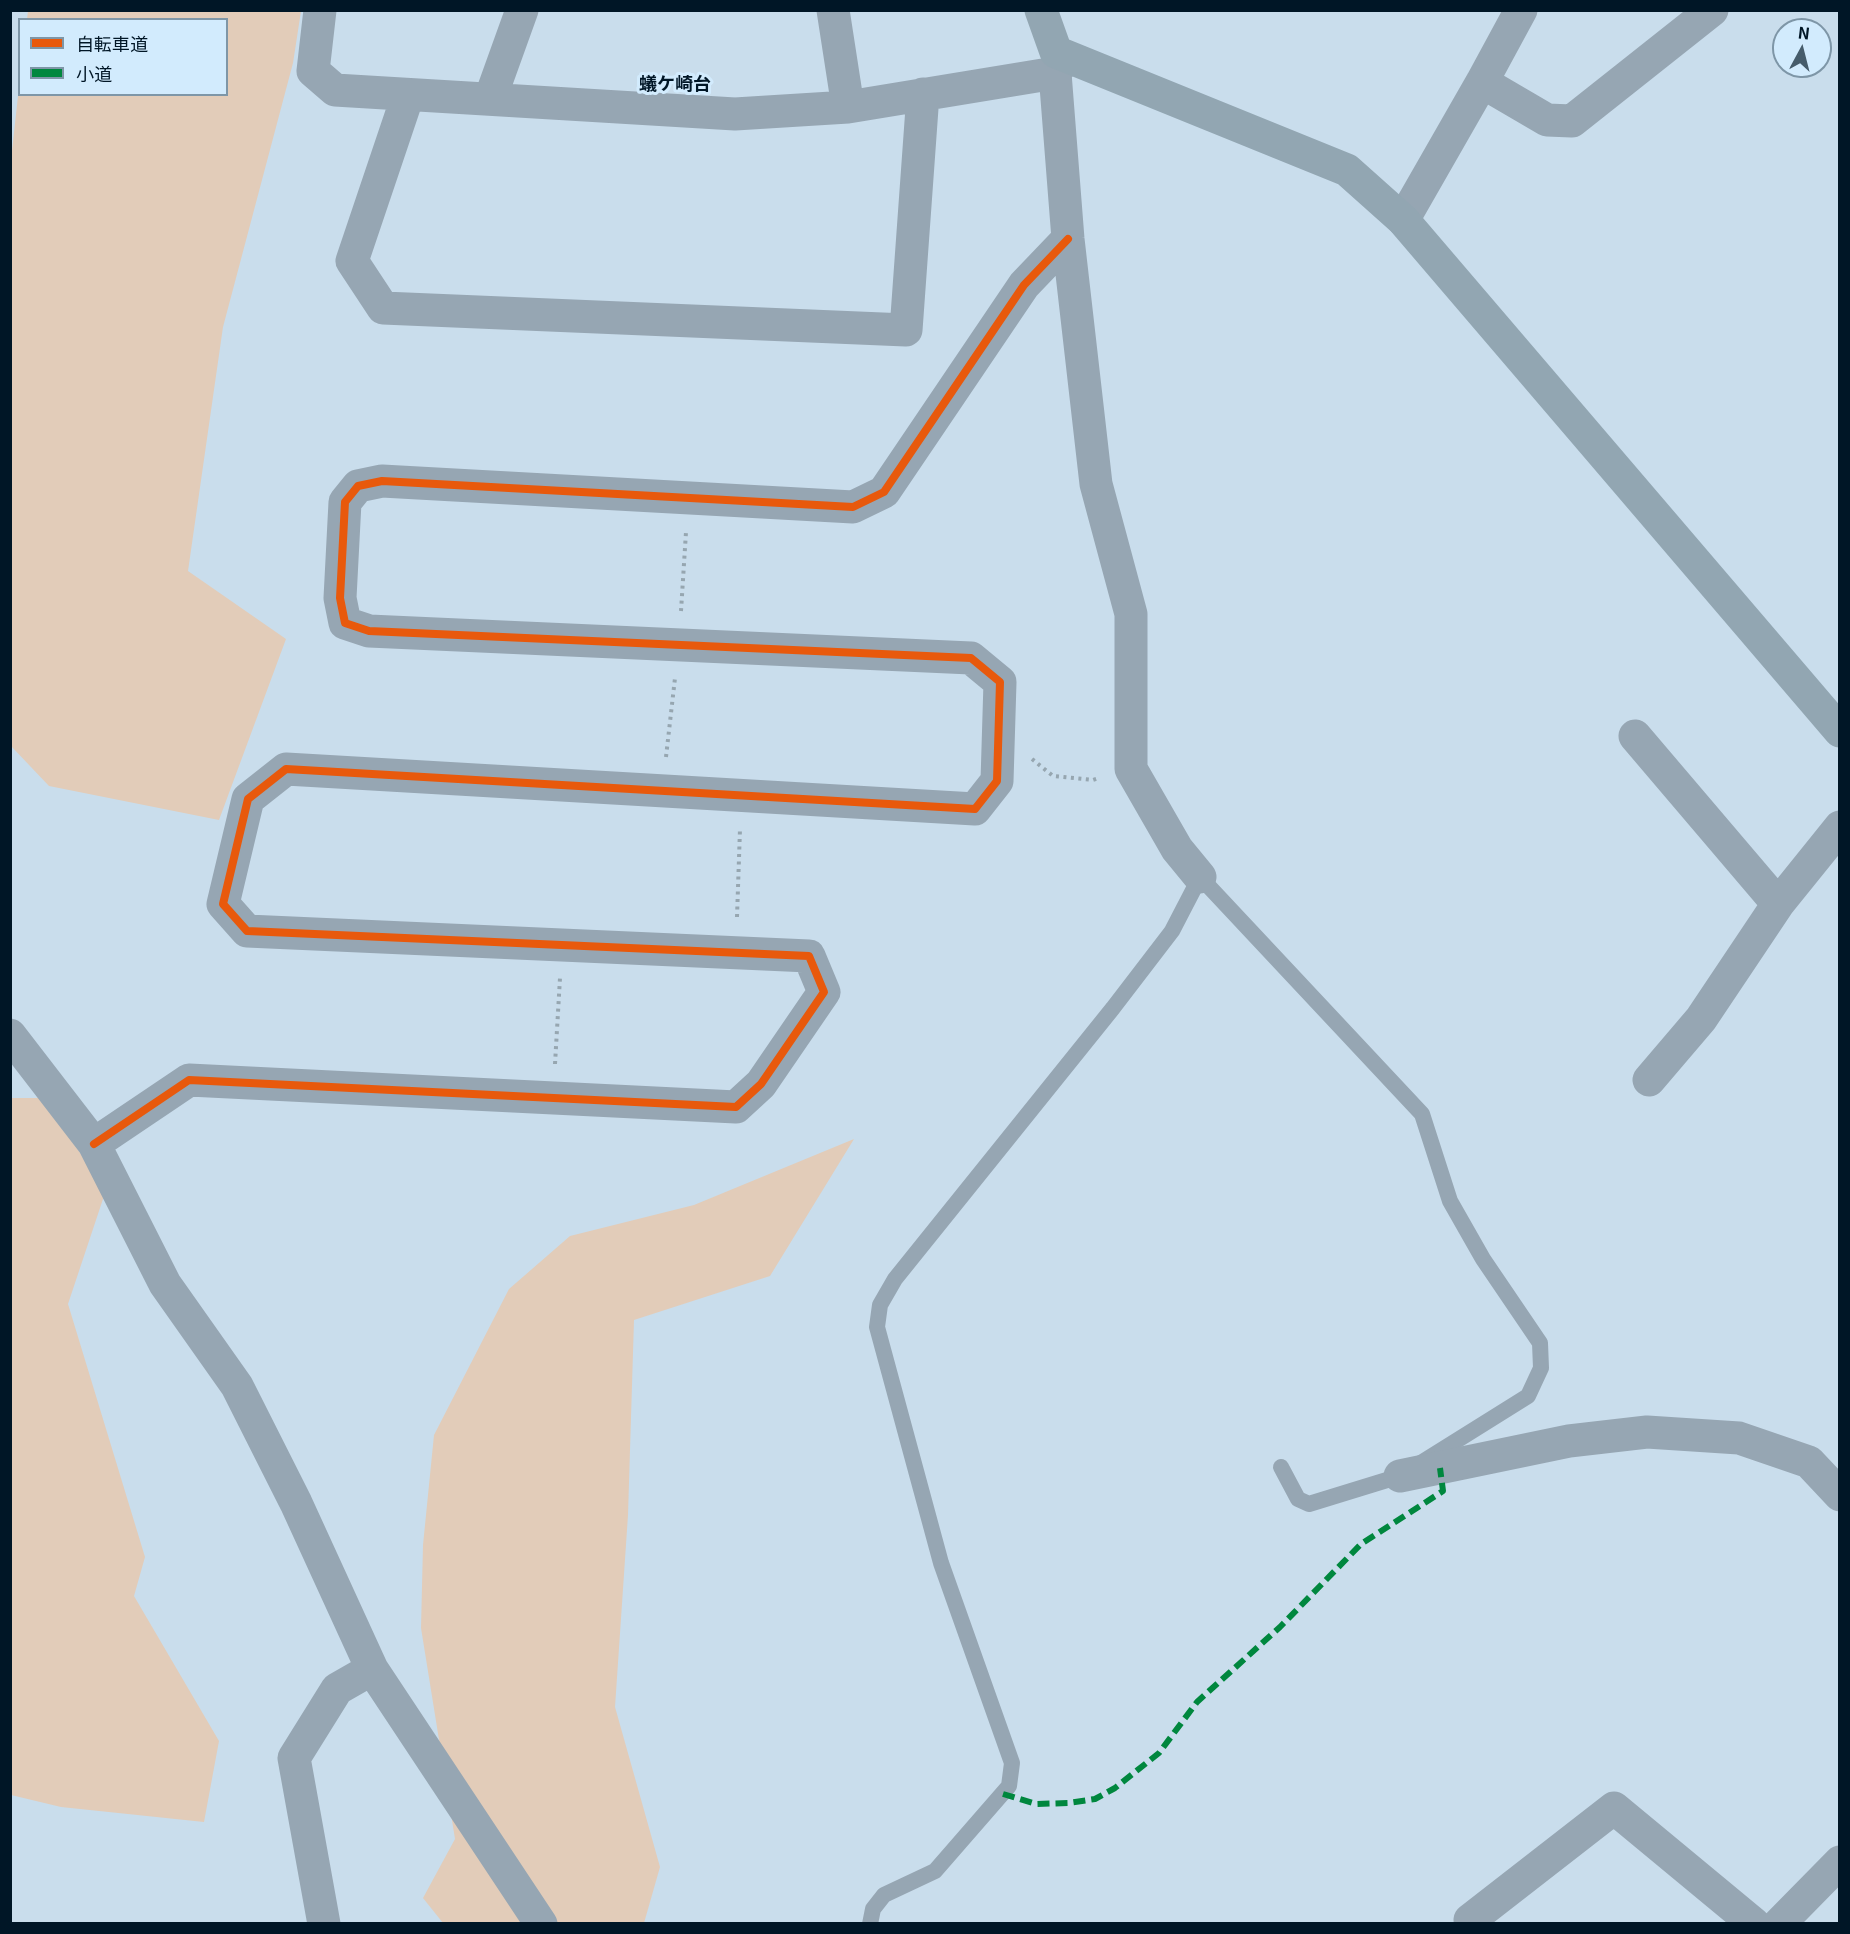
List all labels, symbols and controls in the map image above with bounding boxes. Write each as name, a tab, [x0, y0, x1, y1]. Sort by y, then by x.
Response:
legend	[18, 18, 228, 96]
north arrow	[1772, 18, 1832, 78]
text: N	[1797, 19, 1811, 45]
text: 自転車道	[76, 30, 148, 56]
text: 小道	[76, 60, 112, 86]
district label: 蟻ケ崎台	[639, 72, 711, 94]

